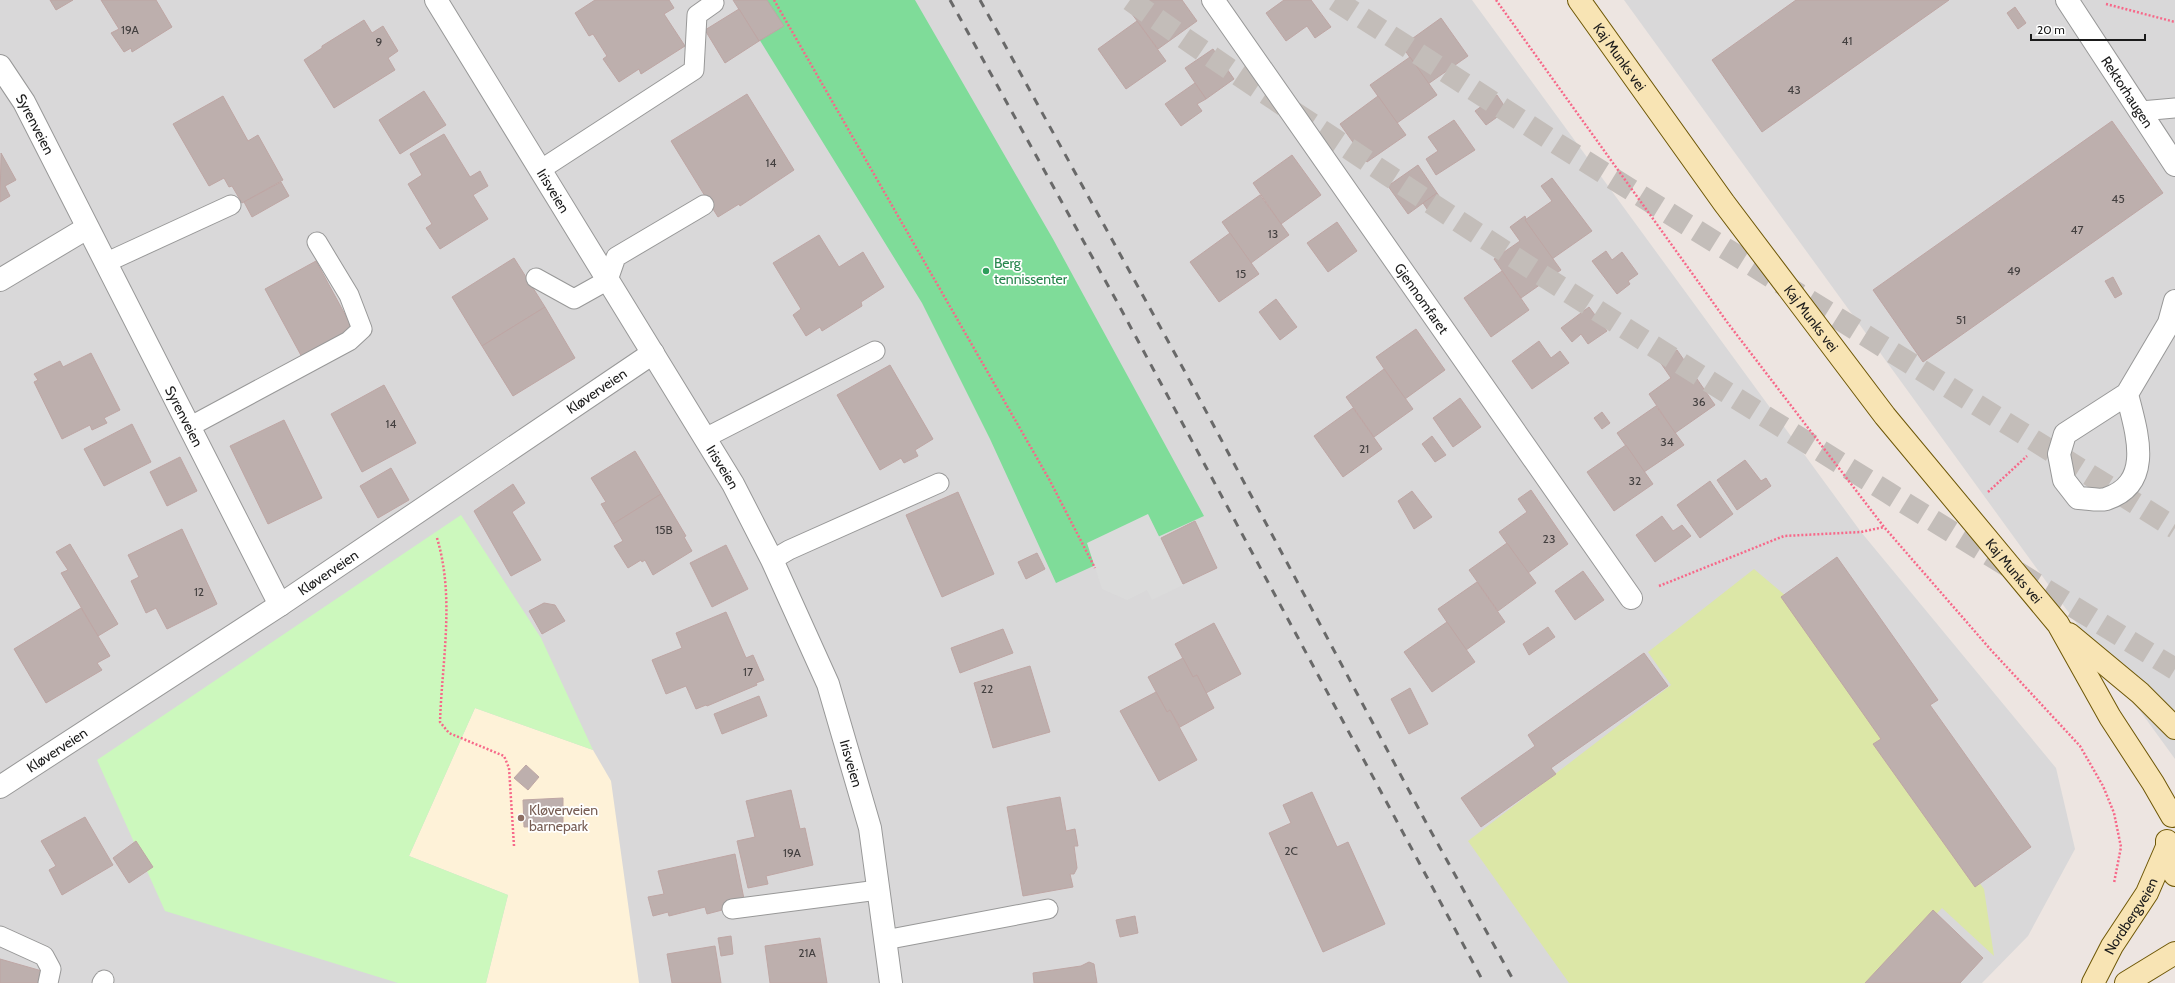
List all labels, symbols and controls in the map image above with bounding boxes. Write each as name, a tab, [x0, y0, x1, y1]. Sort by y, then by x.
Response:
scale bar	[2031, 16, 2145, 42]
street label: Kaj Munks vei	[1589, 19, 1650, 94]
house number: 19A	[121, 22, 140, 37]
text: 20 m	[2037, 22, 2065, 37]
house number: 41	[1842, 33, 1852, 48]
house number: 9	[376, 34, 383, 49]
street label: Rektorhaugen	[2097, 53, 2157, 131]
house number: 43	[1787, 82, 1801, 97]
street label: Syrenveien	[12, 90, 58, 158]
house number: 14	[766, 155, 776, 170]
street label: Irisveien	[533, 166, 574, 216]
house number: 45	[2111, 191, 2125, 206]
house number: 47	[2071, 222, 2083, 237]
house number: 13	[1268, 226, 1278, 241]
place label: Berg tennissenter	[994, 254, 1068, 288]
street label: Gjennomfaret	[1391, 259, 1453, 338]
house number: 49	[2007, 263, 2021, 278]
marker: Berg tennissenter	[981, 266, 991, 276]
house number: 15	[1236, 266, 1246, 281]
street label: Kaj Munks vei	[1780, 281, 1842, 355]
house number: 51	[1956, 312, 1966, 327]
street label: Kløverveien	[563, 364, 630, 418]
street label: Syrenveien	[161, 383, 207, 450]
house number: 36	[1692, 394, 1706, 409]
house number: 14	[386, 416, 396, 431]
house number: 34	[1660, 434, 1674, 449]
house number: 21	[1359, 441, 1369, 456]
street label: Irisveien	[702, 442, 743, 492]
house number: 32	[1629, 473, 1641, 488]
house number: 15B	[655, 522, 673, 537]
house number: 23	[1543, 531, 1555, 546]
street label: Kaj Munks vei	[1982, 535, 2046, 607]
street label: Kløverveien	[294, 546, 362, 599]
house number: 12	[194, 584, 204, 599]
house number: 17	[743, 664, 753, 679]
house number: 22	[981, 681, 993, 696]
street label: Kløverveien	[23, 723, 91, 776]
street label: Irisveien	[836, 738, 867, 789]
place label: Kløverveien barnepark	[529, 801, 598, 835]
marker: Kløverveien barnepark	[516, 813, 526, 823]
house number: 2C	[1284, 843, 1298, 858]
house number: 19A	[783, 845, 802, 860]
street label: Nordbergveien	[2100, 875, 2162, 958]
house number: 21A	[798, 945, 816, 960]

